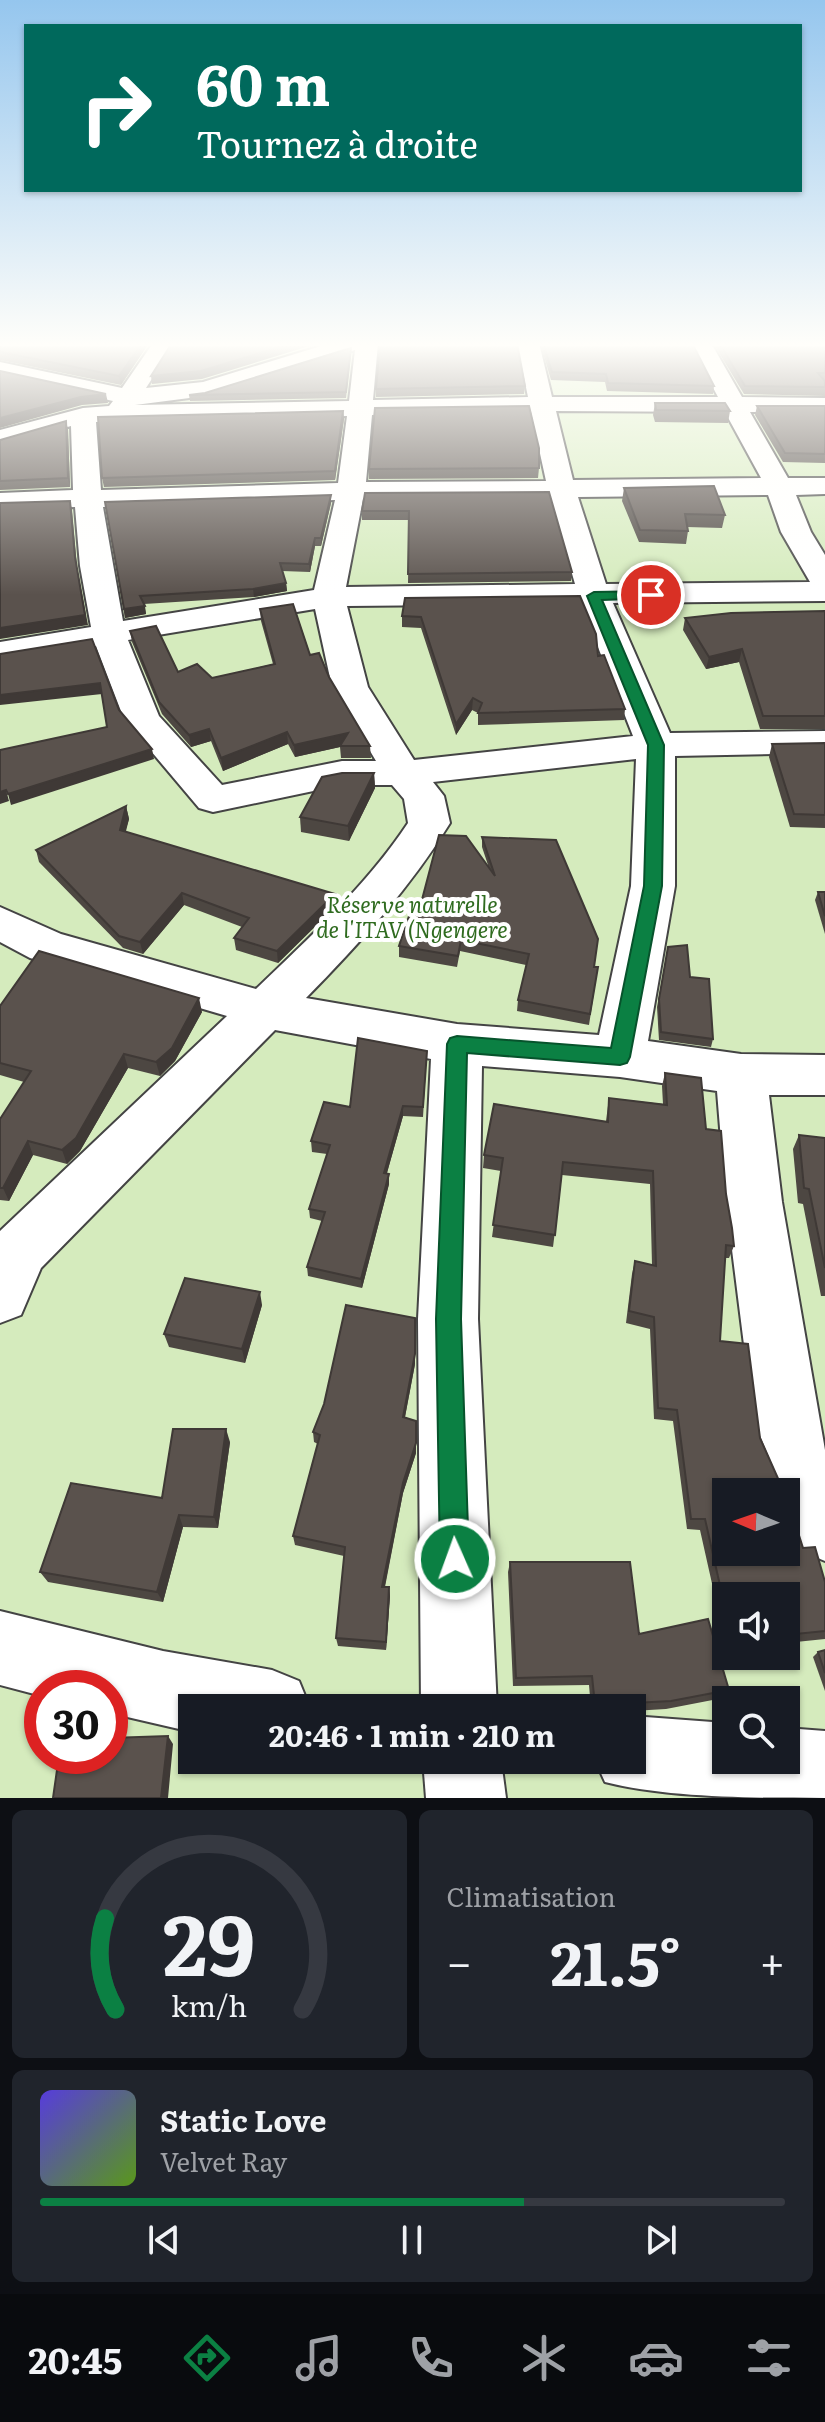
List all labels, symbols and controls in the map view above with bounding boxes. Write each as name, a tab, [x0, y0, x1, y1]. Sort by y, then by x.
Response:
text: 60 m	[196, 40, 330, 123]
icon: right	[64, 56, 168, 160]
text: Tournez à droite	[196, 116, 478, 169]
pin	[617, 561, 685, 629]
icon: arrive	[629, 573, 673, 617]
park label: Réserve naturelle de l'ITAV (Ngengere	[316, 887, 508, 945]
north arrow	[712, 1478, 800, 1566]
map controls	[712, 1478, 800, 1774]
position arrow	[413, 1517, 497, 1601]
button: sound	[712, 1582, 800, 1670]
speed limit sign: 30	[24, 1670, 128, 1774]
button: search	[712, 1686, 800, 1774]
text: 20:46 · 1 min · 210 m	[269, 1712, 555, 1756]
text: Climatisation	[447, 1876, 616, 1915]
text: 29	[163, 1878, 256, 2002]
text: 21.5°	[550, 1915, 681, 2004]
text: −	[447, 1927, 472, 1993]
text: +	[759, 1927, 785, 1993]
text: km/h	[171, 1983, 247, 2026]
text: Static Love	[160, 2097, 327, 2141]
text: Velvet Ray	[160, 2141, 287, 2180]
icon: previous	[142, 2218, 186, 2262]
icon: pause	[390, 2218, 434, 2262]
icon: next	[639, 2218, 683, 2262]
icon: directions	[179, 2330, 235, 2386]
icon: music	[291, 2330, 347, 2386]
icon: phone	[403, 2330, 459, 2386]
icon: climate	[516, 2330, 572, 2386]
icon: car	[628, 2330, 684, 2386]
icon: filters	[741, 2330, 797, 2386]
text: 20:45	[28, 2332, 122, 2385]

